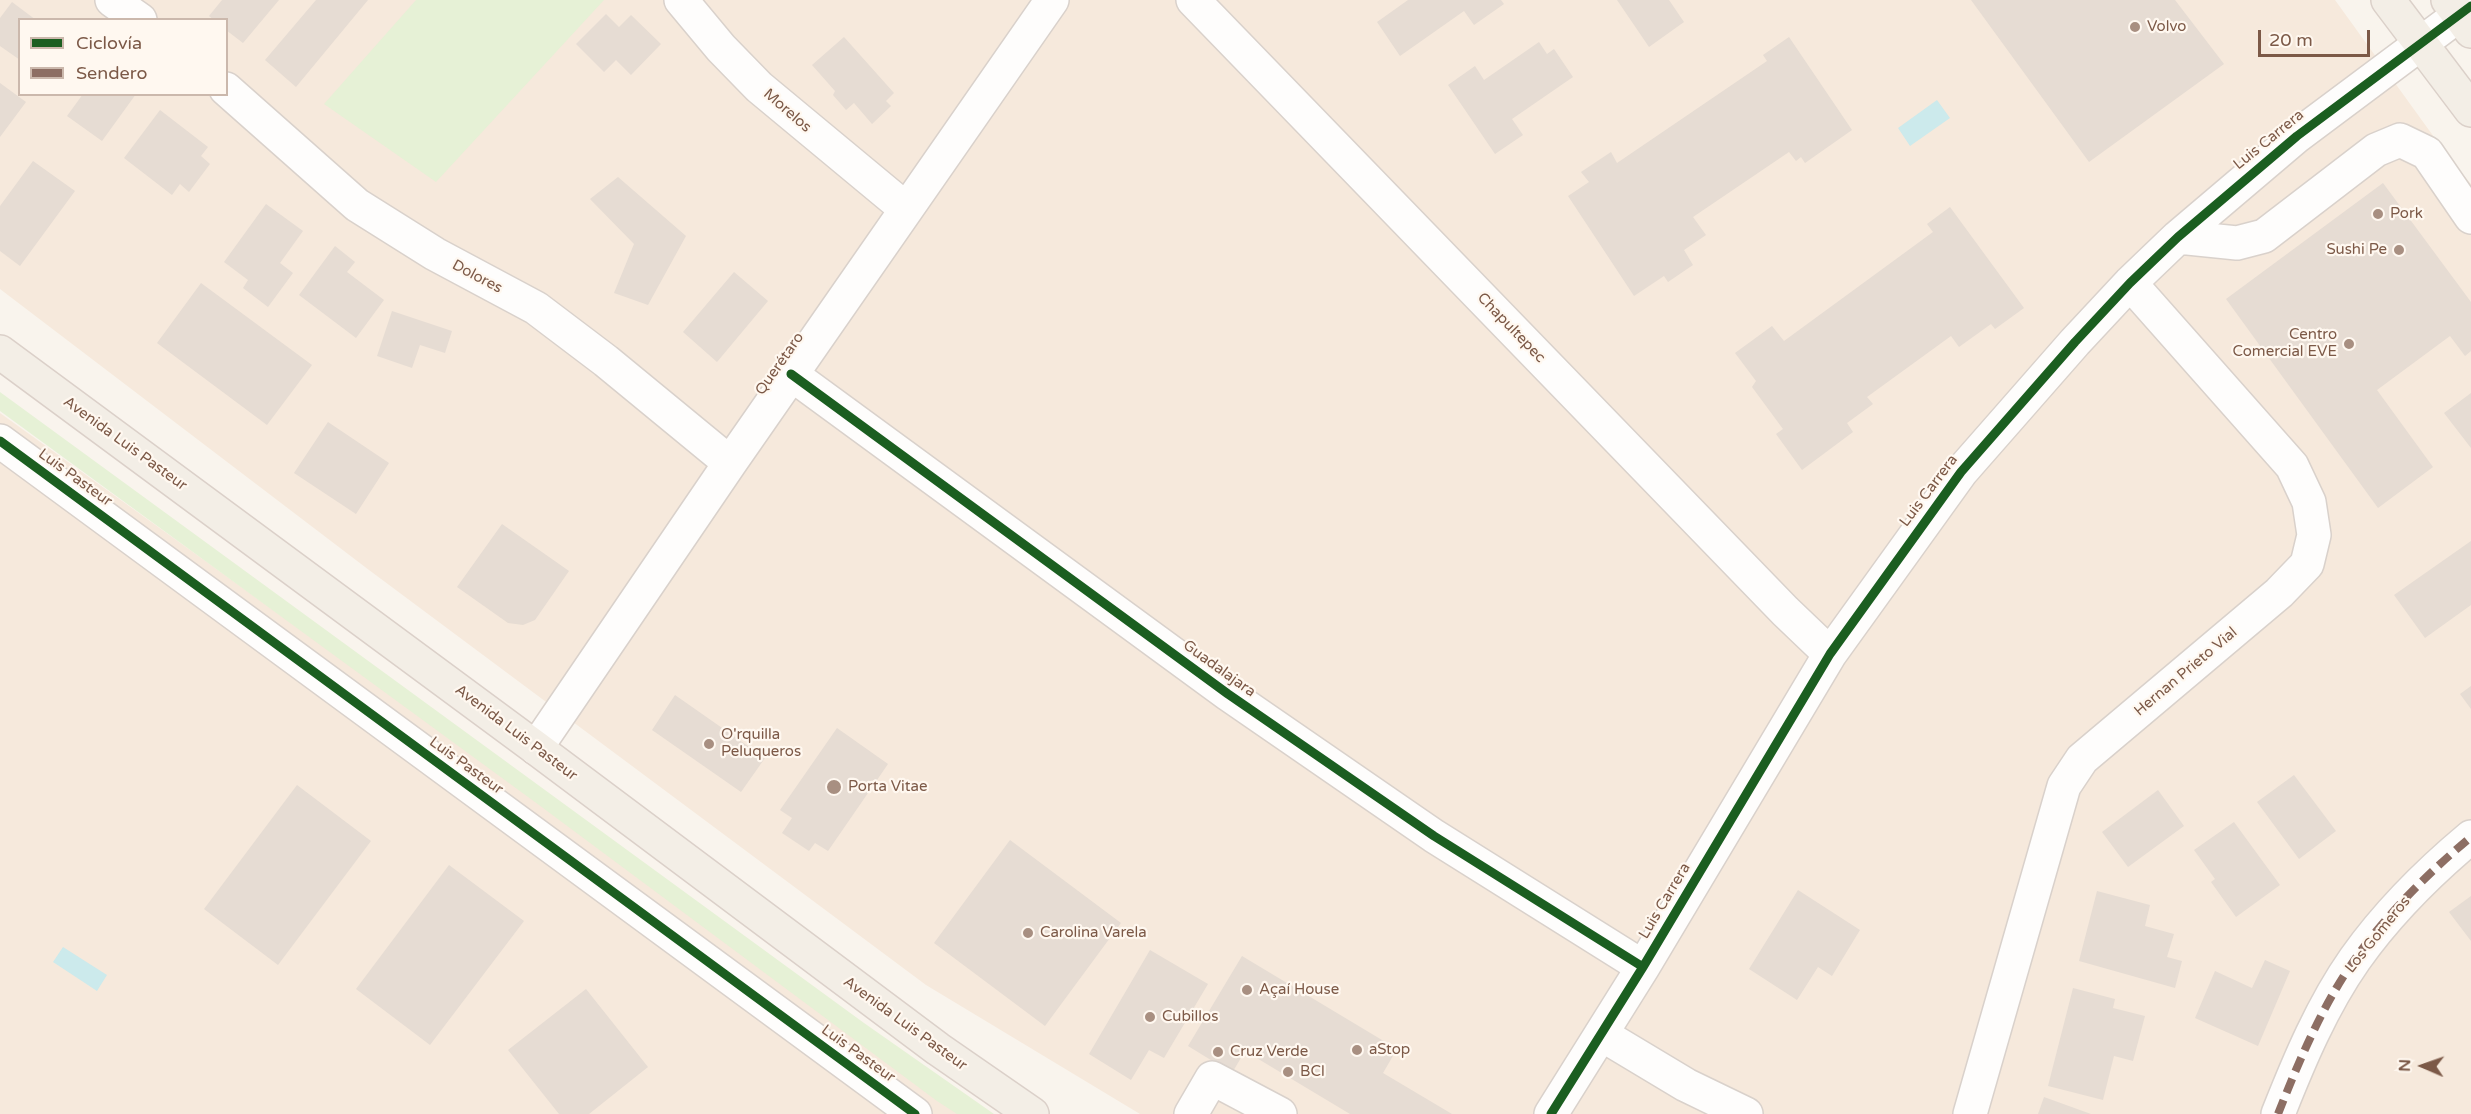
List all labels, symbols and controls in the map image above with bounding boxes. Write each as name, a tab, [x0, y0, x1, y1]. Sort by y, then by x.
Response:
legend	[18, 18, 228, 96]
place label: Volvo	[2147, 18, 2186, 36]
scale bar	[2261, 18, 2374, 56]
marker: Volvo	[2128, 20, 2142, 34]
text: 20 m	[2269, 29, 2313, 51]
text: Ciclovía	[76, 32, 142, 54]
text: Sendero	[76, 62, 147, 84]
street label: Morelos	[759, 85, 815, 137]
street label: Luis Carrera	[2230, 106, 2308, 174]
place label: Pork	[2390, 205, 2423, 223]
marker: Pork	[2371, 207, 2385, 221]
place label: Sushi Pe	[2326, 241, 2387, 259]
marker: Sushi Pe	[2392, 243, 2406, 257]
street label: Dolores	[449, 256, 505, 298]
street label: Chapultepec	[1473, 289, 1549, 367]
place label: Centro Comercial EVE	[2233, 326, 2337, 361]
street label: Querétaro	[752, 329, 808, 399]
marker: Centro Comercial EVE	[2342, 337, 2356, 351]
street label: Avenida Luis Pasteur	[60, 393, 190, 495]
street label: Luis Pasteur	[35, 445, 115, 511]
street label: Luis Carrera	[1896, 451, 1962, 531]
street label: Hernan Prieto Vial	[2131, 624, 2241, 720]
street label: Guadalajara	[1179, 637, 1259, 701]
street label: Avenida Luis Pasteur	[451, 681, 581, 785]
place label: O'rquilla Peluqueros	[721, 726, 801, 761]
street label: Luis Pasteur	[426, 733, 506, 799]
marker: O'rquilla Peluqueros	[702, 737, 716, 751]
marker: Porta Vitae	[825, 778, 843, 796]
place label: Porta Vitae	[848, 778, 927, 796]
street label: Luis Carrera	[1635, 860, 1695, 942]
street label: Los Gomeros	[2342, 893, 2414, 977]
place label: Carolina Varela	[1040, 924, 1147, 942]
marker: Carolina Varela	[1021, 926, 1035, 940]
street label: Avenida Luis Pasteur	[840, 973, 970, 1075]
place label: Açaí House	[1259, 981, 1339, 999]
marker: Açaí House	[1240, 983, 1254, 997]
place label: Cubillos	[1162, 1008, 1218, 1026]
marker: Cubillos	[1143, 1010, 1157, 1024]
street label: Luis Pasteur	[818, 1021, 898, 1087]
north arrow	[2393, 1036, 2453, 1096]
place label: aStop	[1369, 1041, 1410, 1059]
place label: Cruz Verde	[1230, 1043, 1308, 1061]
marker: aStop	[1350, 1043, 1364, 1057]
marker: Cruz Verde	[1211, 1045, 1225, 1059]
text: N	[2395, 1059, 2415, 1072]
place label: BCI	[1300, 1063, 1325, 1081]
marker: BCI	[1281, 1065, 1295, 1079]

